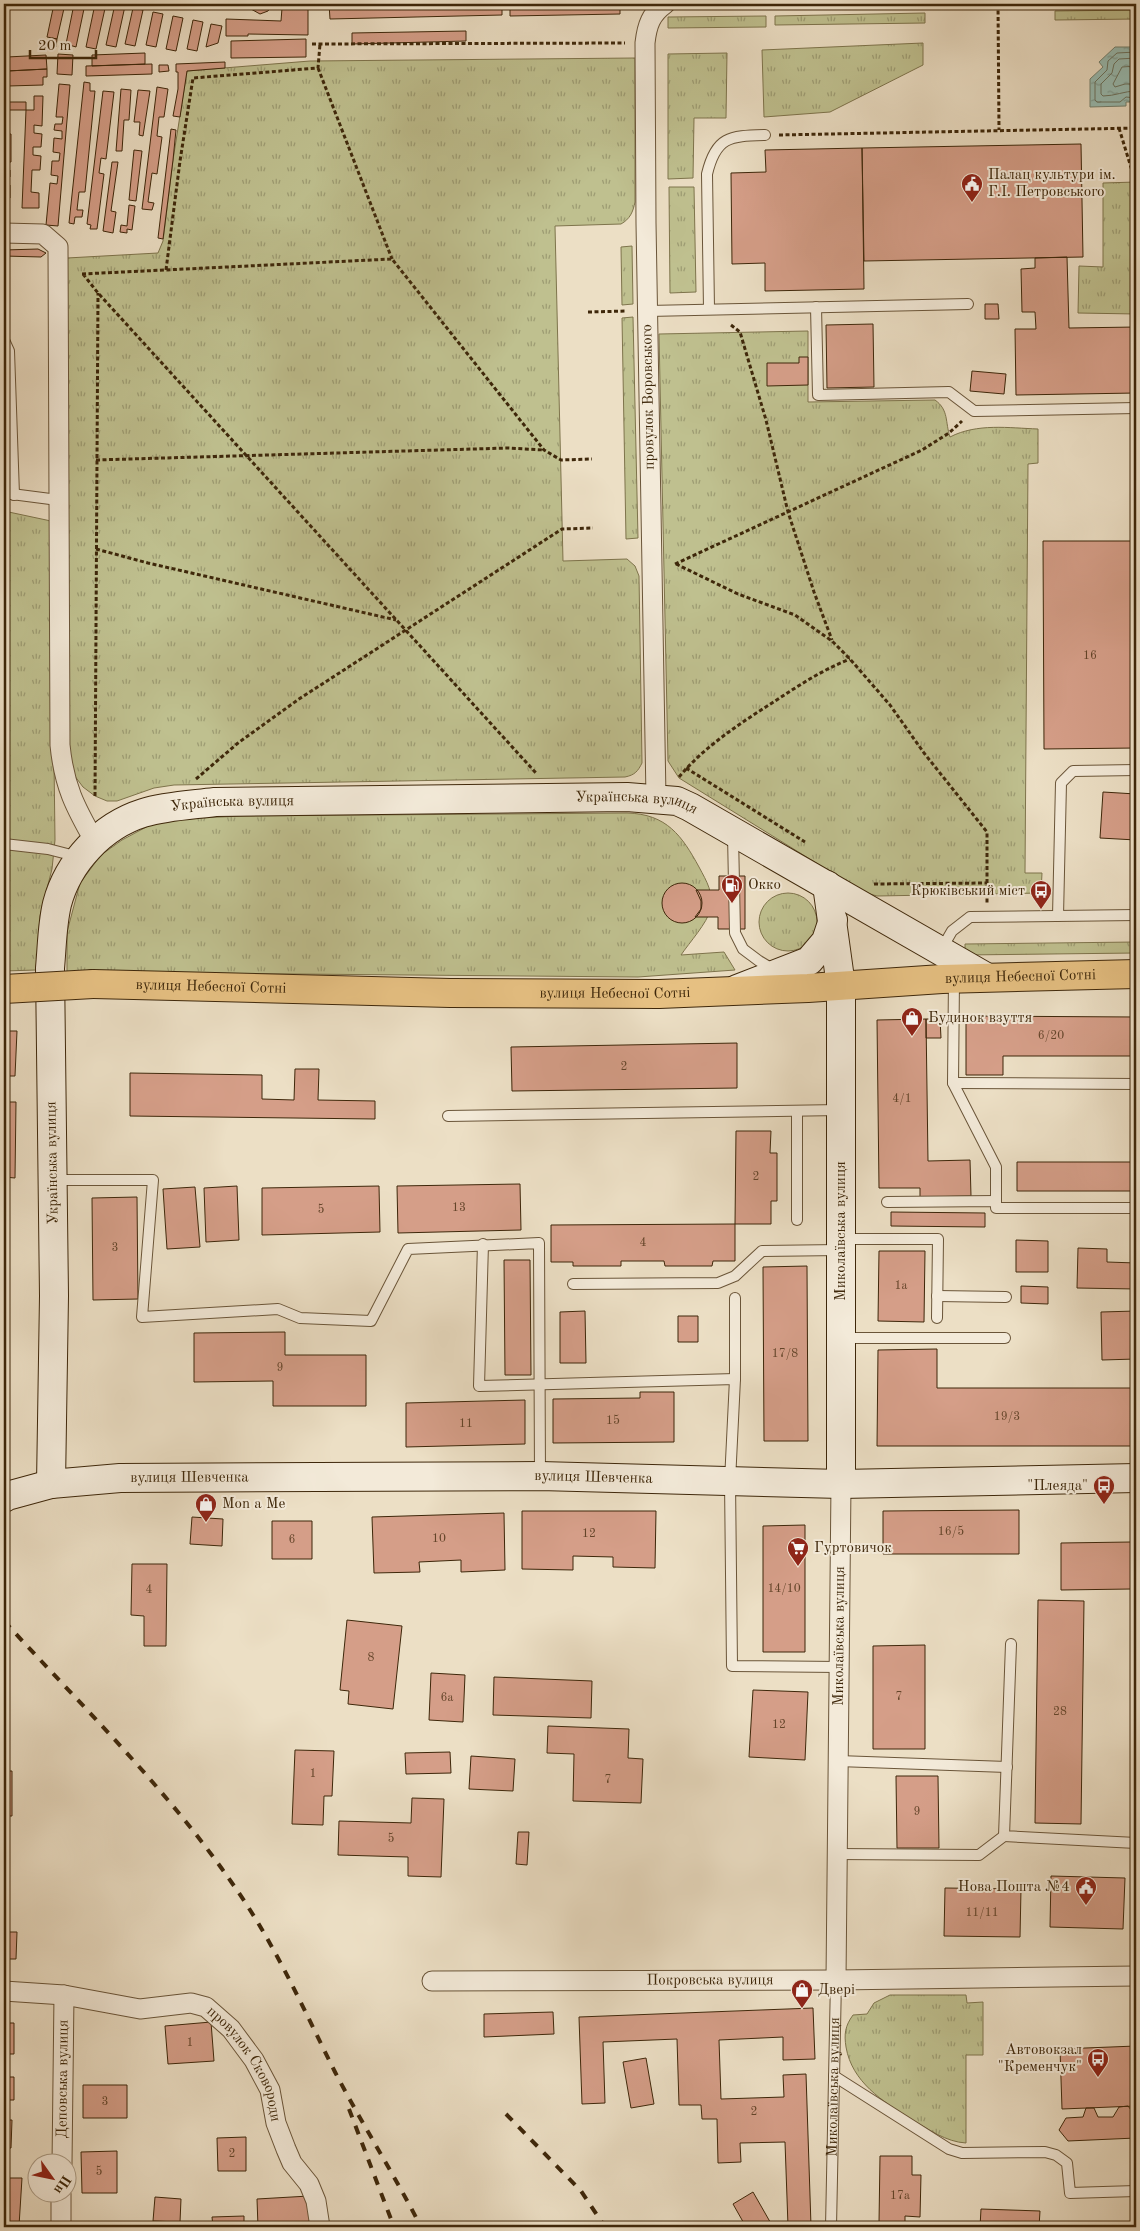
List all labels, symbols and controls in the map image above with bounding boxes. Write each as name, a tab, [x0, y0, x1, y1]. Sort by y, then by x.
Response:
scale bar	[30, 28, 96, 60]
text: 20 m	[38, 39, 72, 54]
place label: Палац культури ім. Г.І. Петровського	[988, 168, 1116, 200]
public building icon: Палац культури ім. Г.І. Петровського	[960, 172, 984, 203]
street label: провулок Воровського	[640, 324, 658, 470]
house number: 16	[1083, 650, 1097, 662]
street label: Українська вулиця	[575, 789, 700, 817]
street label: Українська вулиця	[170, 794, 294, 814]
fuel station icon: Окко	[720, 873, 744, 904]
place label: Окко	[748, 878, 781, 893]
bus stop icon: Крюківський міст	[1029, 879, 1053, 910]
place label: Крюківський міст	[911, 884, 1025, 899]
street label: вулиця Небесної Сотні	[945, 968, 1096, 986]
street label: вулиця Небесної Сотні	[135, 978, 287, 996]
street label: вулиця Небесної Сотні	[539, 985, 691, 1002]
shop icon: Будинок взуття	[900, 1006, 924, 1037]
place label: Будинок взуття	[928, 1011, 1033, 1026]
house number: 6/20	[1038, 1030, 1064, 1042]
house number: 2	[621, 1061, 627, 1073]
house number: 4/1	[892, 1093, 912, 1105]
street label: Українська вулиця	[44, 1101, 62, 1225]
street label: Миколаївська вулиця	[834, 1161, 849, 1301]
house number: 2	[753, 1171, 759, 1183]
house number: 13	[452, 1202, 466, 1214]
house number: 5	[318, 1203, 325, 1216]
house number: 4	[640, 1237, 647, 1249]
house number: 3	[112, 1242, 118, 1254]
house number: 1а	[895, 1280, 908, 1292]
house number: 17/8	[772, 1348, 798, 1360]
house number: 9	[277, 1362, 283, 1374]
house number: 19/3	[994, 1411, 1020, 1423]
house number: 15	[606, 1414, 620, 1427]
house number: 11	[459, 1418, 473, 1430]
street label: вулиця Шевченка	[534, 1468, 653, 1487]
street label: вулиця Шевченка	[130, 1470, 249, 1485]
bus stop icon: "Плеяда"	[1092, 1474, 1116, 1505]
place label: "Плеяда"	[1027, 1479, 1088, 1494]
shop icon: Mon a Me	[194, 1492, 218, 1523]
place label: Mon a Me	[222, 1497, 285, 1512]
house number: 16/5	[938, 1525, 964, 1538]
house number: 12	[582, 1528, 596, 1540]
house number: 10	[432, 1533, 446, 1545]
house number: 6	[289, 1534, 296, 1546]
supermarket icon: Гуртовичок	[786, 1536, 810, 1567]
place label: Гуртовичок	[814, 1541, 892, 1556]
street label: Миколаївська вулиця	[831, 1566, 848, 1706]
house number: 14/10	[767, 1583, 801, 1595]
house number: 4	[146, 1584, 153, 1596]
house number: 8	[368, 1652, 375, 1664]
house number: 7	[896, 1691, 902, 1703]
house number: 6а	[441, 1692, 454, 1704]
house number: 28	[1053, 1706, 1067, 1718]
house number: 12	[772, 1719, 786, 1731]
house number: 1	[310, 1768, 316, 1780]
house number: 7	[605, 1774, 611, 1786]
house number: 9	[914, 1806, 920, 1818]
house number: 5	[388, 1832, 395, 1845]
public building icon: Нова Пошта №4	[1074, 1875, 1098, 1906]
place label: Нова Пошта №4	[958, 1880, 1070, 1895]
house number: 11/11	[965, 1907, 999, 1919]
street label: Покровська вулиця	[646, 1973, 774, 1988]
shop icon: Двері	[790, 1978, 814, 2009]
place label: Двері	[818, 1983, 855, 1998]
street label: провулок Сковороди	[204, 2004, 283, 2123]
street label: Миколаївська вулиця	[825, 2017, 843, 2157]
street label: Деповська вулиця	[55, 2019, 71, 2139]
house number: 1	[187, 2037, 193, 2049]
place label: Автовокзал "Кременчук"	[998, 2043, 1082, 2075]
bus stop icon: Автовокзал "Кременчук"	[1086, 2047, 1110, 2078]
house number: 3	[102, 2096, 108, 2108]
house number: 2	[751, 2106, 757, 2118]
house number: 2	[229, 2148, 235, 2160]
north arrow	[28, 2154, 78, 2204]
house number: 5	[96, 2165, 103, 2178]
text: Пн	[51, 2173, 73, 2196]
house number: 17а	[890, 2190, 910, 2202]

